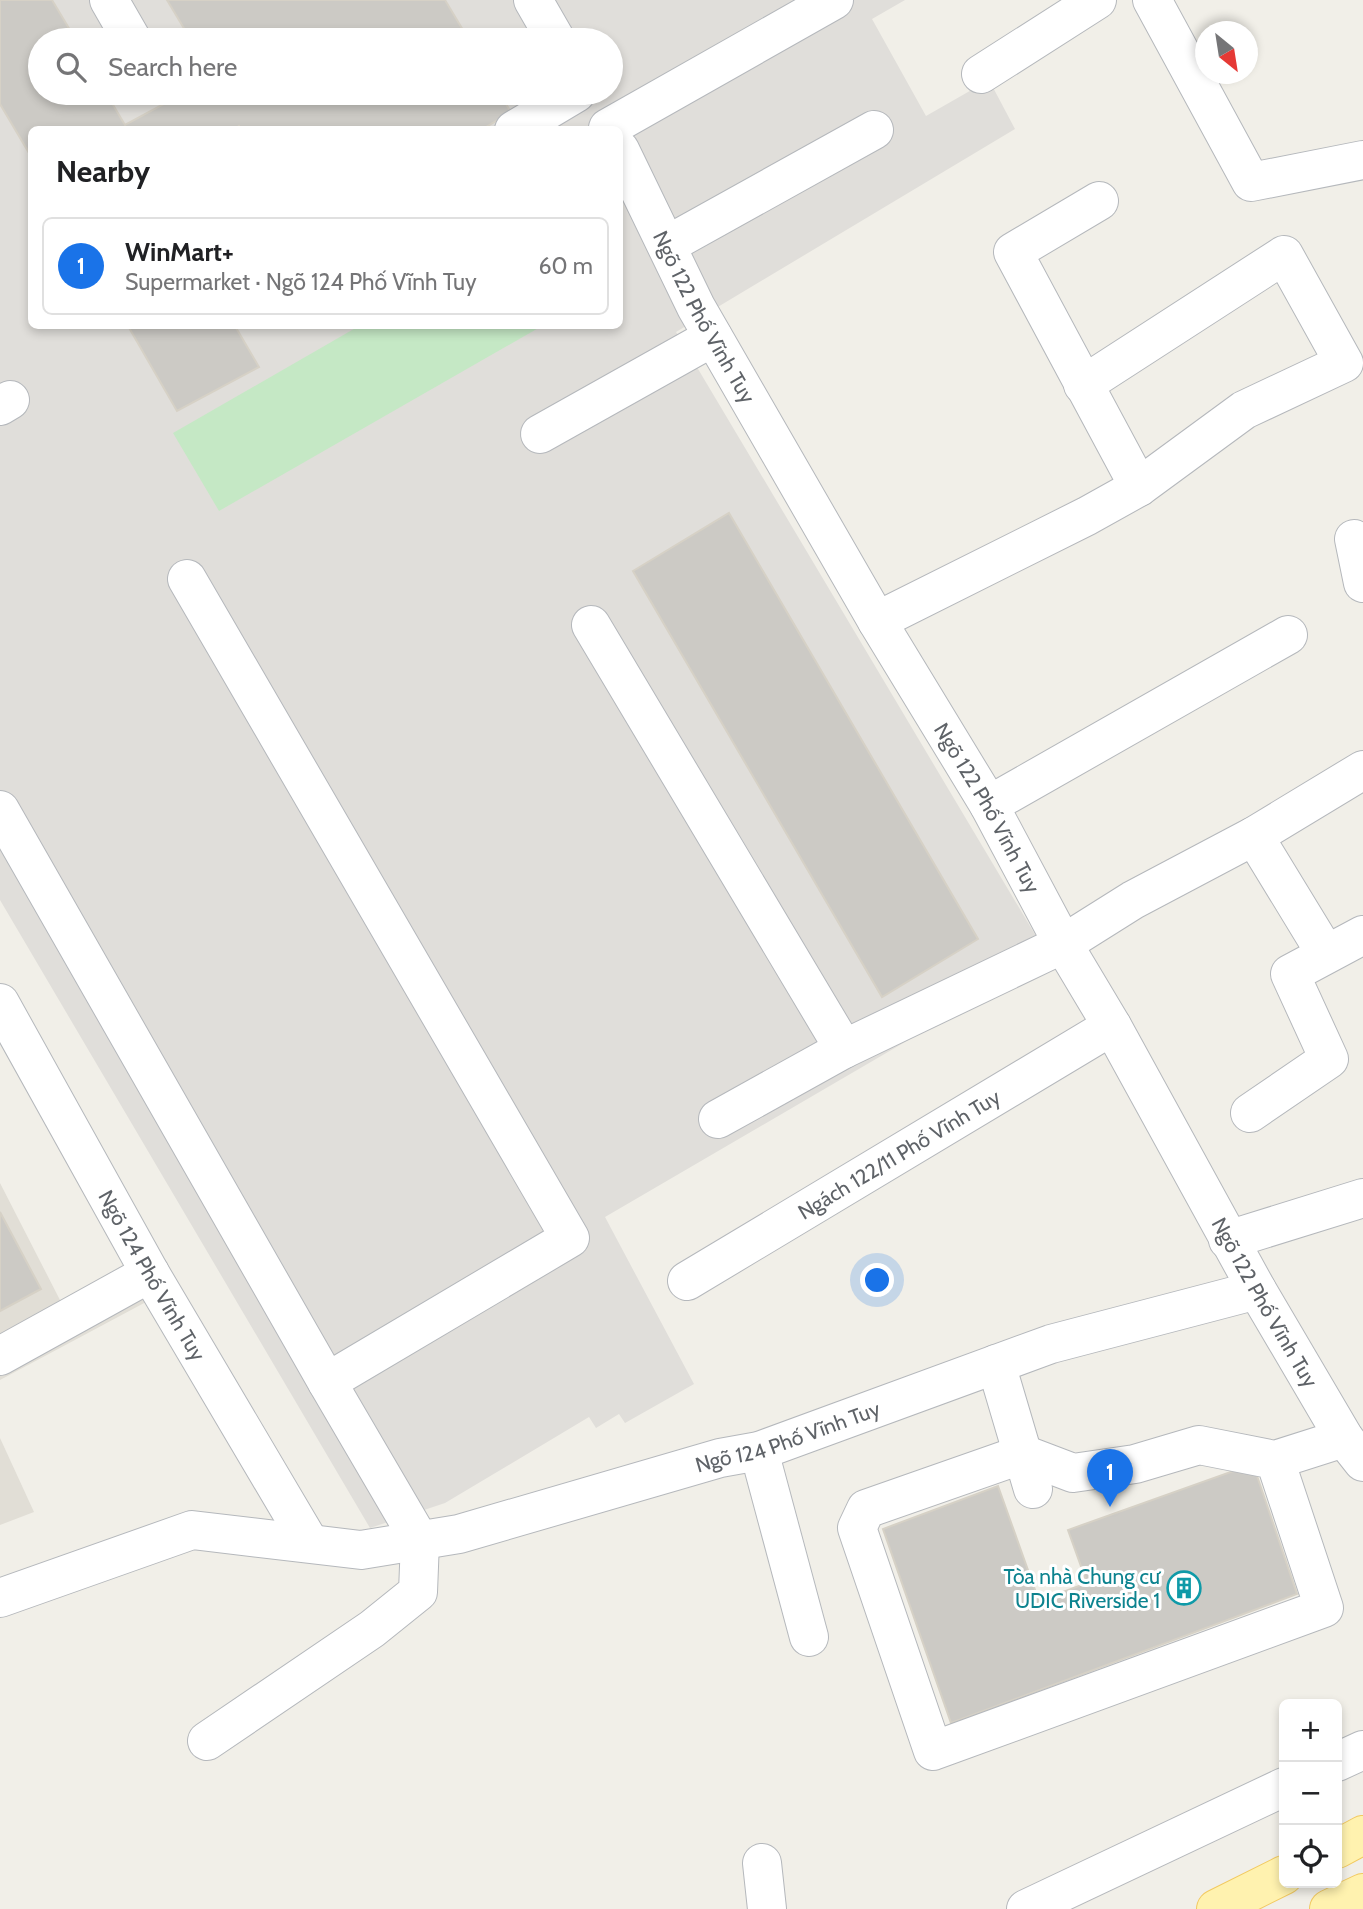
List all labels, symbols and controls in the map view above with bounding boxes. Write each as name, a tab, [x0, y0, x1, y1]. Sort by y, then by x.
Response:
north arrow	[1195, 21, 1258, 84]
search box	[28, 28, 623, 105]
icon: search	[52, 48, 90, 86]
text: Search here	[108, 51, 237, 83]
text: Nearby	[56, 153, 150, 190]
street label: Ngõ 122 Phố Vĩnh Tuy	[648, 227, 761, 407]
text: WinMart+	[125, 236, 234, 268]
text: 1	[77, 252, 85, 280]
text: 60 m	[539, 252, 593, 280]
text: Supermarket · Ngõ 124 Phố Vĩnh Tuy	[125, 268, 477, 296]
street label: Ngõ 122 Phố Vĩnh Tuy	[929, 718, 1046, 897]
street label: Ngách 122/11 Phố Vĩnh Tuy	[793, 1083, 1005, 1224]
street label: Ngõ 124 Phố Vĩnh Tuy	[94, 1185, 212, 1365]
street label: Ngõ 122 Phố Vĩnh Tuy	[1207, 1213, 1324, 1392]
your location	[860, 1263, 894, 1297]
street label: Ngõ 124 Phố Vĩnh Tuy	[692, 1395, 884, 1477]
pin: 1	[1087, 1449, 1133, 1507]
place label: Tòa nhà Chung cư UDIC Riverside 1	[1003, 1564, 1162, 1613]
building icon: Tòa nhà Chung cư UDIC Riverside 1	[1165, 1569, 1203, 1607]
map controls	[1279, 1699, 1342, 1888]
button: +	[1279, 1699, 1342, 1762]
button: −	[1279, 1762, 1342, 1825]
button: locate	[1279, 1825, 1342, 1888]

